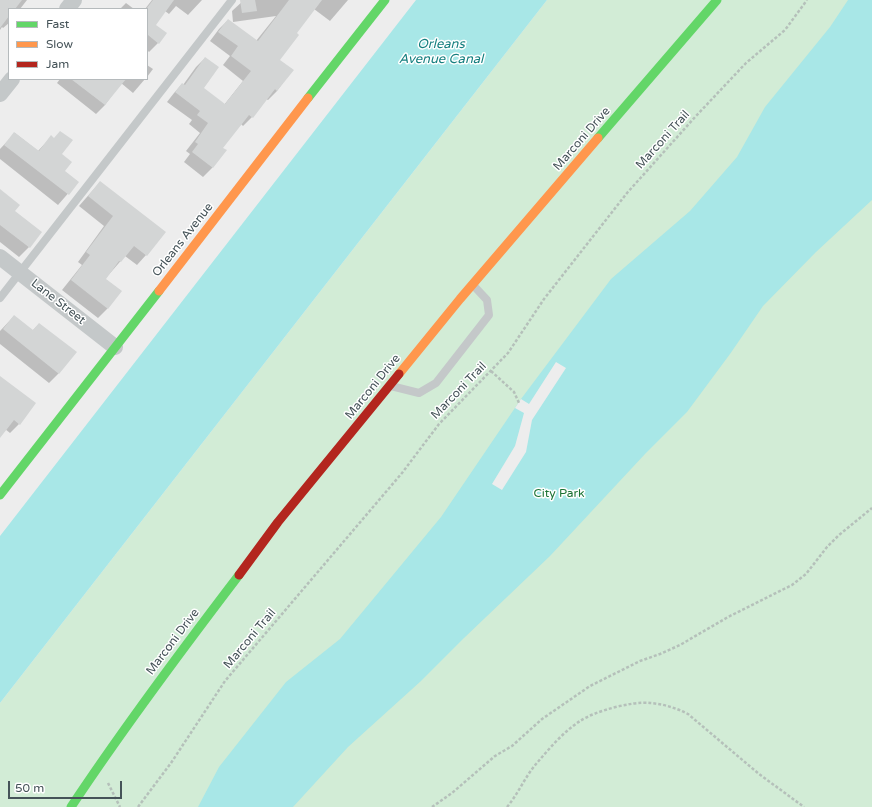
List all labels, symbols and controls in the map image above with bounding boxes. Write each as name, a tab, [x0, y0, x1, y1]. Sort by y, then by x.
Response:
legend	[8, 8, 148, 80]
text: Fast	[46, 17, 69, 31]
text: Slow	[46, 37, 73, 51]
water label: Orleans Avenue Canal	[399, 37, 483, 68]
text: Jam	[46, 57, 69, 71]
street label: Marconi Drive	[551, 104, 613, 174]
street label: Marconi Trail	[633, 108, 693, 172]
street label: Orleans Avenue	[150, 200, 216, 280]
street label: Lane Street	[28, 276, 88, 328]
street label: Marconi Drive	[342, 352, 404, 422]
street label: Marconi Trail	[428, 359, 490, 423]
park label: City Park	[533, 487, 585, 501]
street label: Marconi Drive	[143, 606, 203, 678]
street label: Marconi Trail	[221, 606, 279, 672]
scale bar	[10, 773, 124, 799]
text: 50 m	[15, 781, 44, 795]

